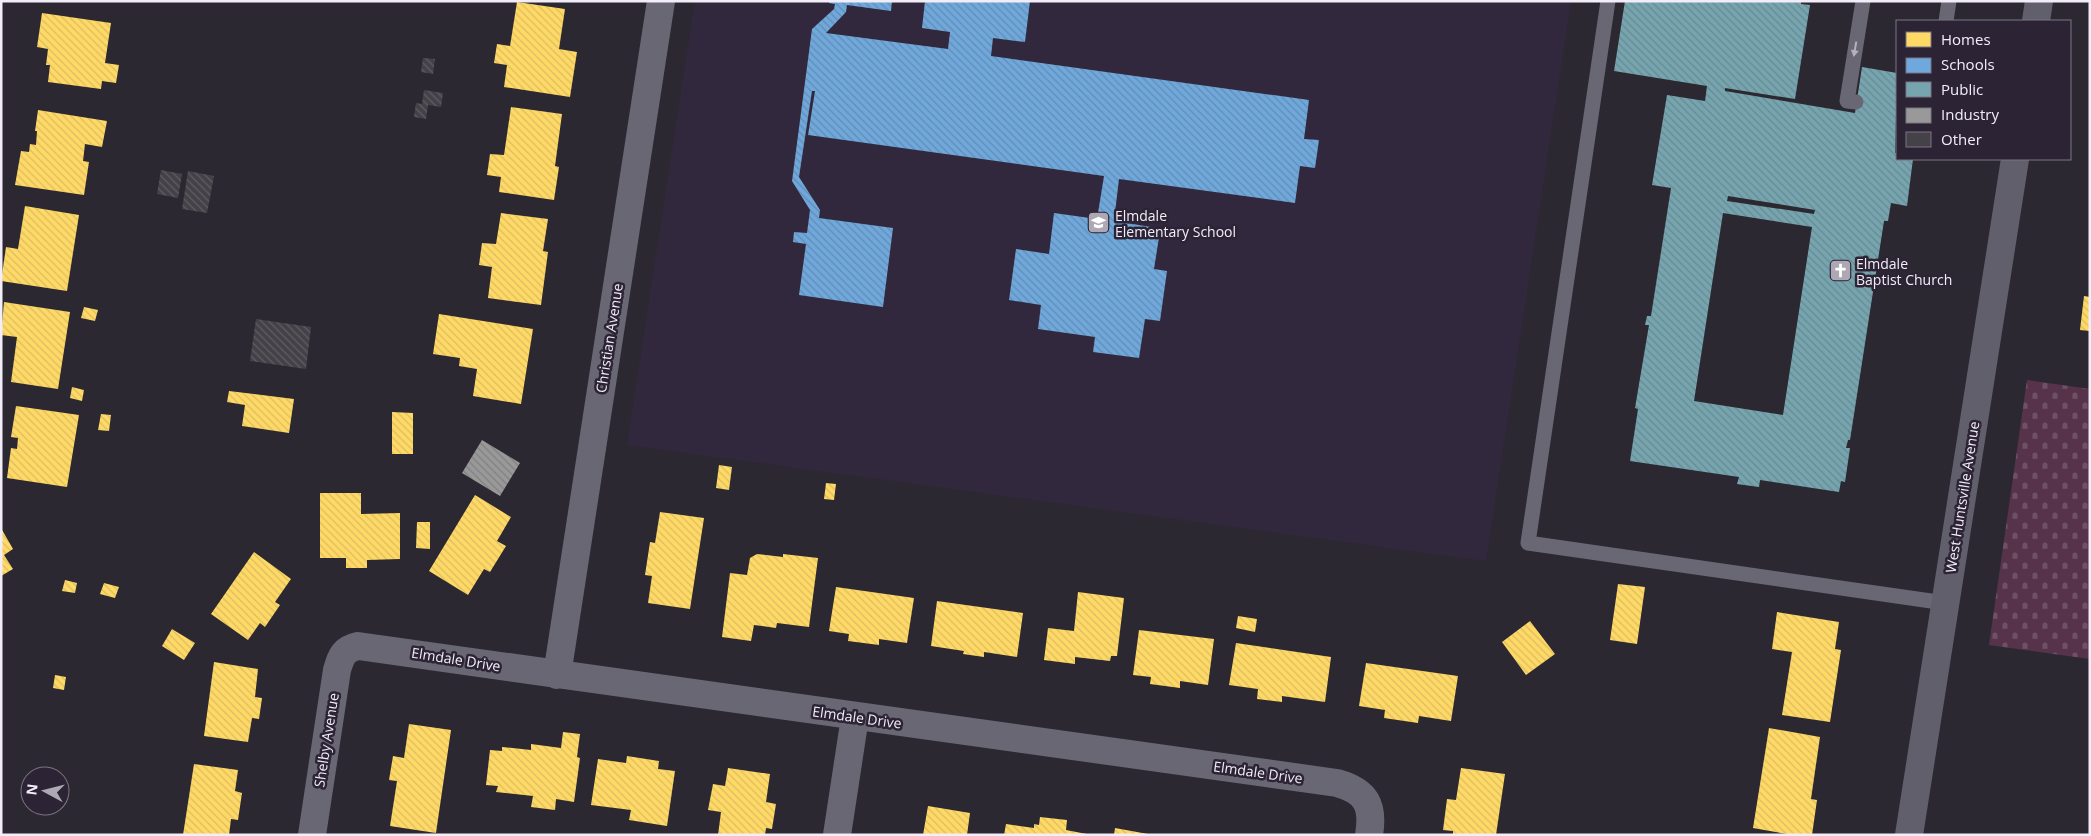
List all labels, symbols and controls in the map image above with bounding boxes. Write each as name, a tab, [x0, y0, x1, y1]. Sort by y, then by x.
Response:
legend	[1896, 20, 2071, 160]
text: Homes	[1941, 29, 1991, 49]
one-way arrow	[1851, 42, 1859, 58]
text: Schools	[1941, 54, 1995, 74]
text: Public	[1941, 79, 1983, 99]
text: Industry	[1941, 104, 1999, 124]
text: Other	[1941, 129, 1982, 149]
place label: Elmdale Elementary School	[1115, 206, 1236, 241]
school or university icon: Elmdale Elementary School	[1087, 211, 1111, 235]
place label: Elmdale Baptist Church	[1856, 254, 1952, 289]
church icon: Elmdale Baptist Church	[1828, 259, 1852, 283]
street label: Christian Avenue	[591, 282, 627, 394]
street label: West Huntsville Avenue	[1941, 420, 1983, 574]
street label: Elmdale Drive	[410, 643, 502, 675]
street label: Shelby Avenue	[309, 691, 343, 789]
street label: Elmdale Drive	[811, 701, 903, 733]
street label: Elmdale Drive	[1212, 756, 1304, 788]
north arrow	[20, 766, 70, 816]
text: N	[21, 783, 42, 796]

